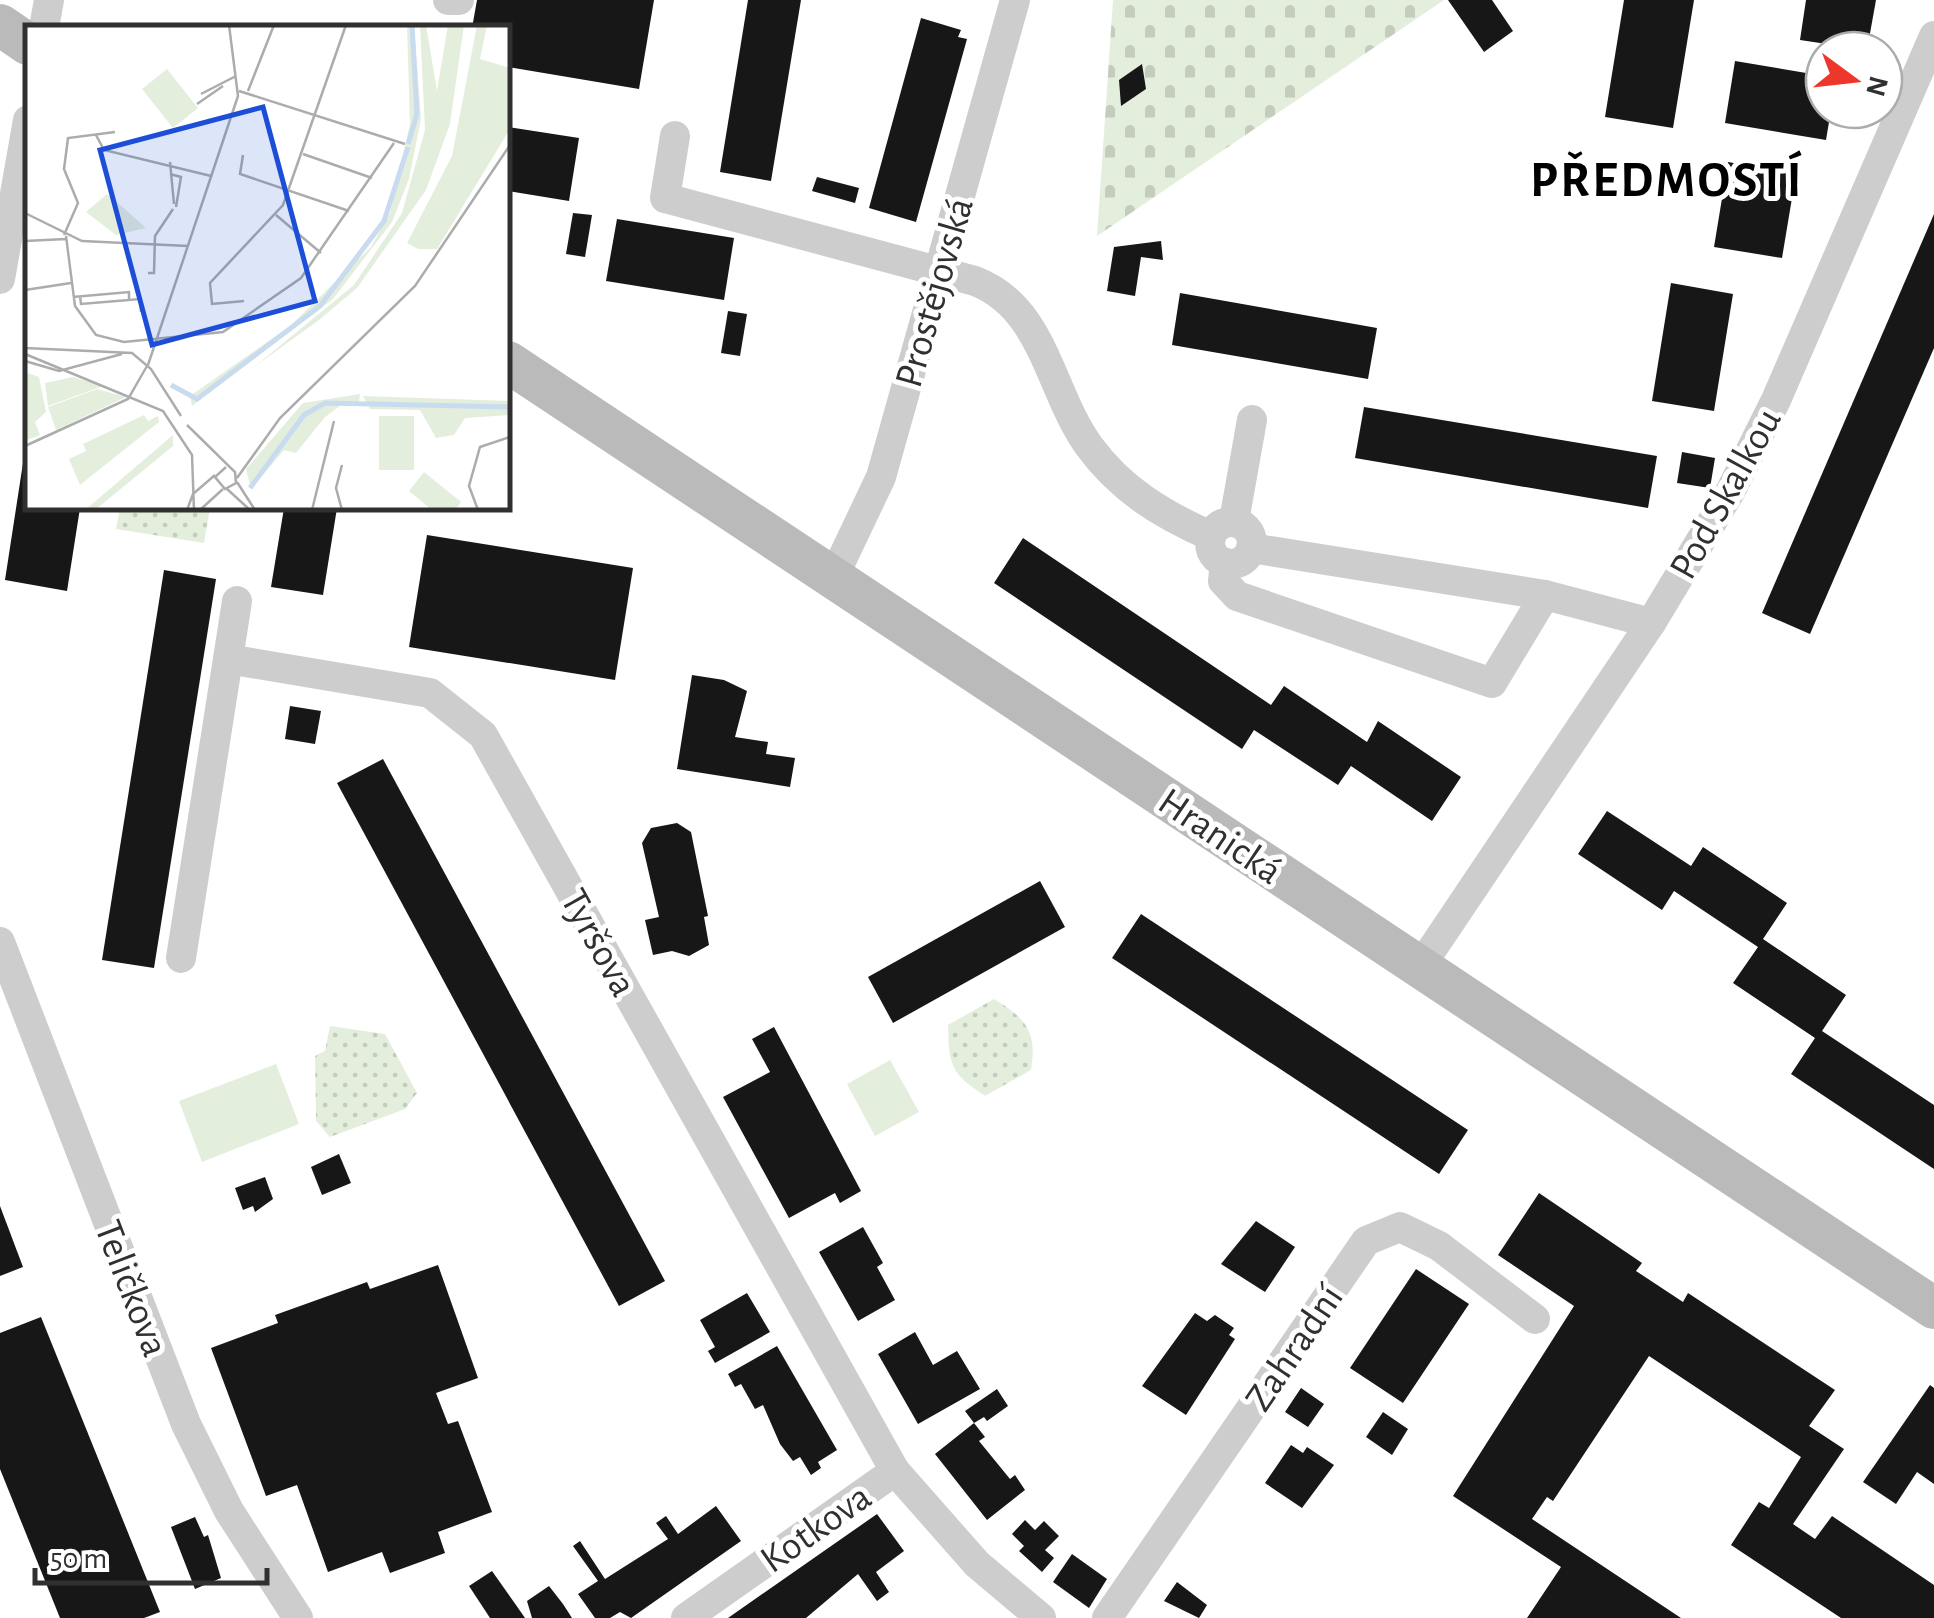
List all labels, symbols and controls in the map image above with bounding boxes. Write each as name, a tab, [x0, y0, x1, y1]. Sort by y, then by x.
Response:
inset map	[25, 25, 510, 510]
north arrow	[1804, 30, 1904, 130]
text: N	[1860, 73, 1892, 99]
district label: PŘEDMOSTÍ	[1530, 150, 1804, 206]
street label: Prostějovská	[889, 193, 981, 392]
street label: Pod Skalkou	[1663, 402, 1789, 586]
street label: Hranická	[1151, 781, 1289, 892]
street label: Tyršova	[553, 883, 644, 1003]
street label: Teličkova	[87, 1215, 175, 1362]
street label: Zahradní	[1238, 1278, 1351, 1418]
street label: Kotkova	[754, 1476, 879, 1581]
scale bar	[35, 1523, 268, 1585]
text: 50 m	[50, 1544, 107, 1574]

